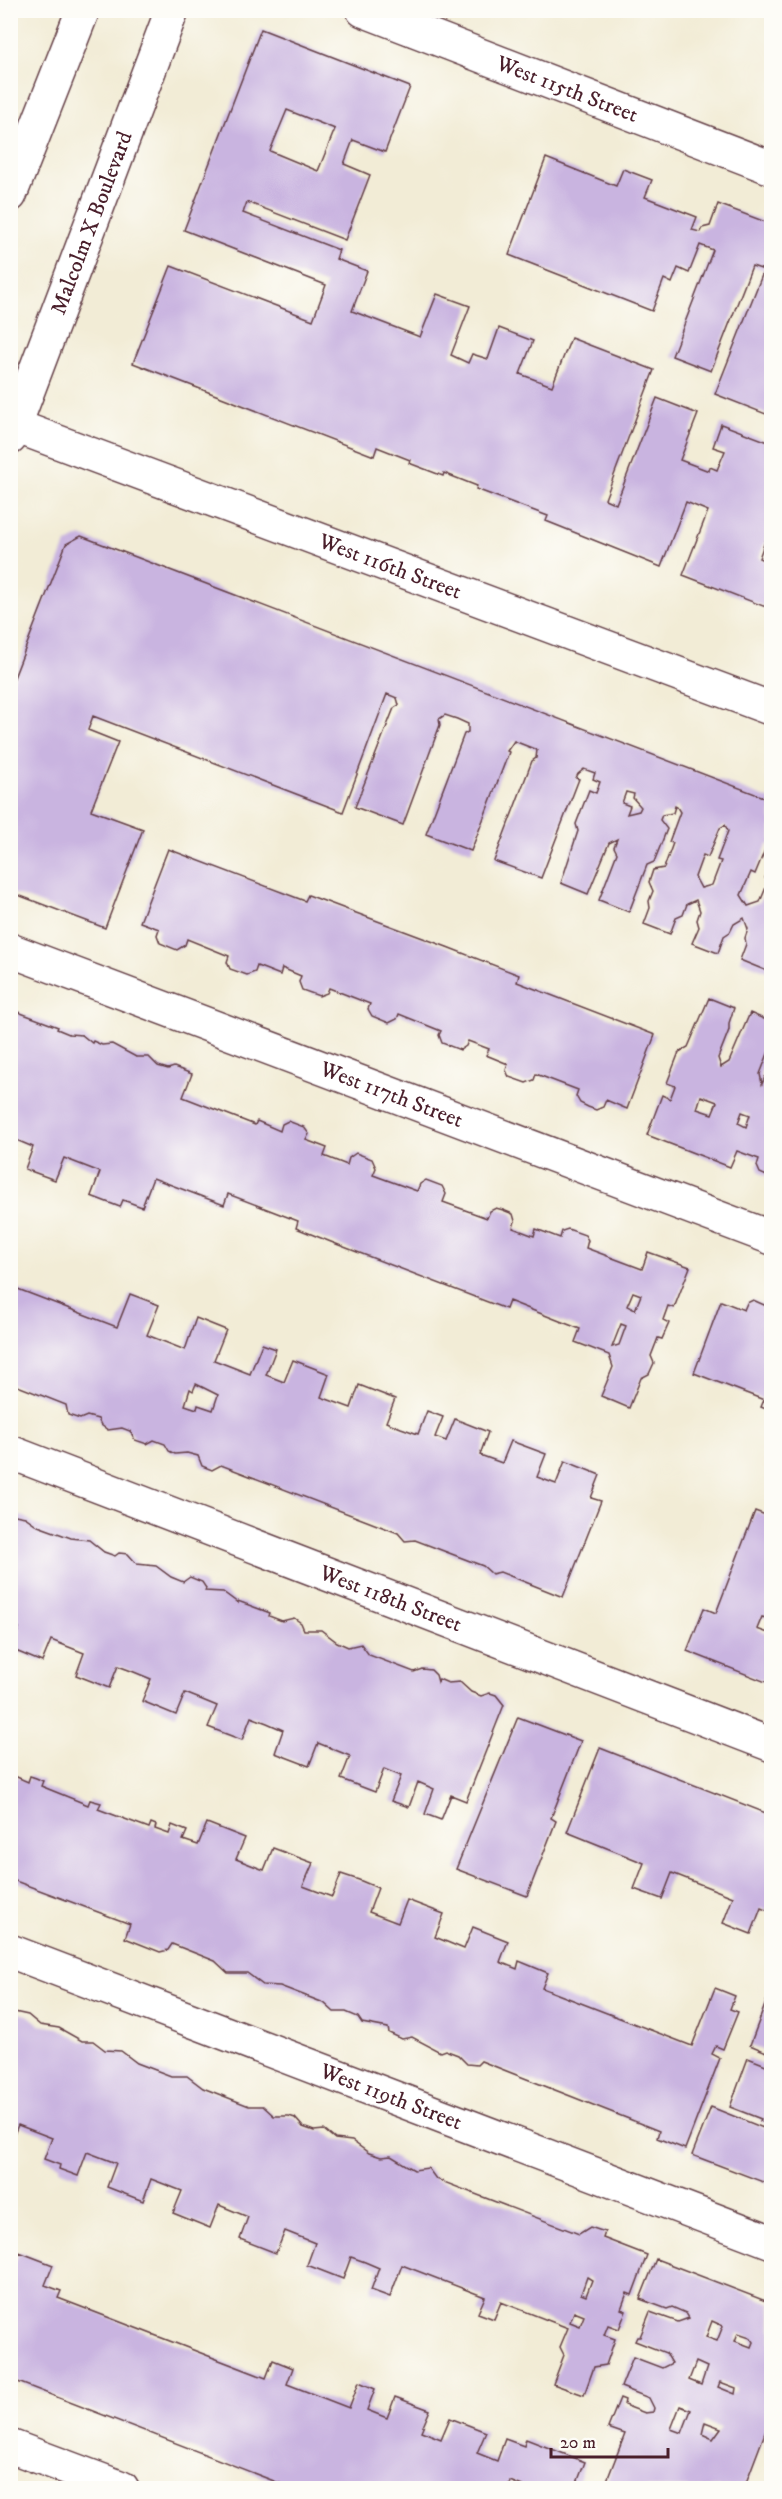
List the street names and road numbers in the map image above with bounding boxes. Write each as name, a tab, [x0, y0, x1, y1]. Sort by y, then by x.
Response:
street label: West 115th Street	[492, 49, 642, 128]
street label: Malcolm X Boulevard	[45, 128, 138, 318]
street label: West 116th Street	[314, 527, 465, 605]
street label: West 117th Street	[316, 1055, 467, 1133]
street label: West 118th Street	[315, 1559, 466, 1638]
street label: West 119th Street	[315, 2057, 466, 2136]

